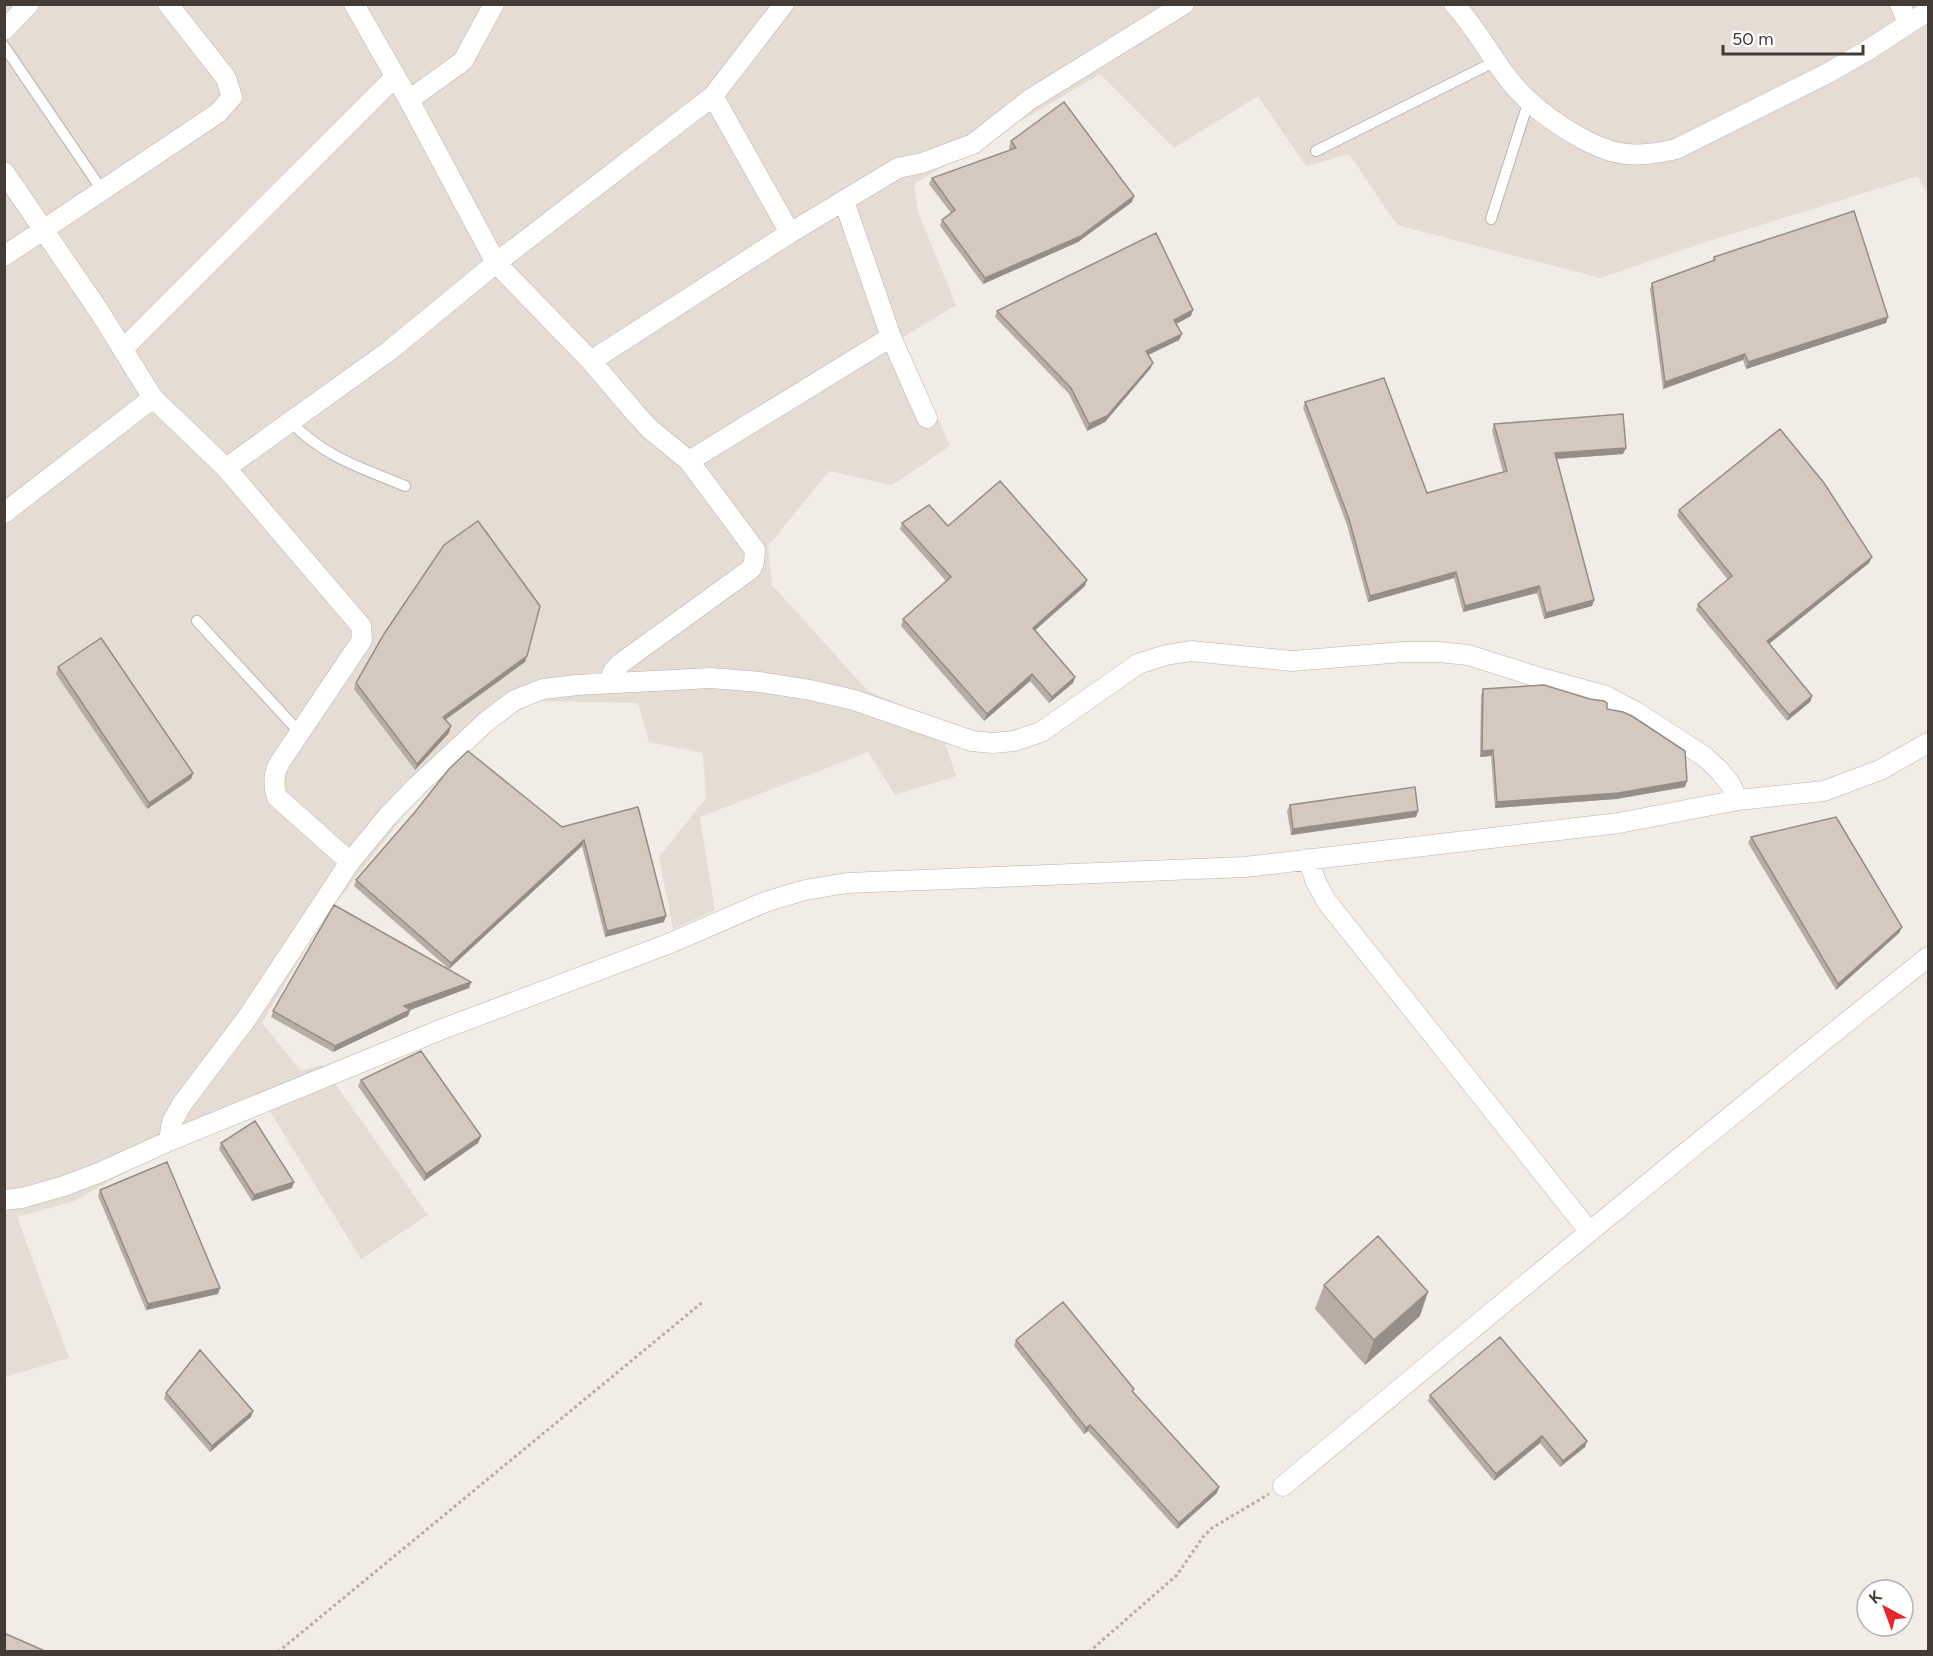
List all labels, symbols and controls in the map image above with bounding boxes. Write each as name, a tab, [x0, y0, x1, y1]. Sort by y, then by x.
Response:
scale bar	[1723, 18, 1862, 56]
text: 50 m	[1732, 28, 1774, 50]
north arrow	[1855, 1578, 1915, 1638]
text: K	[1865, 1586, 1886, 1608]

